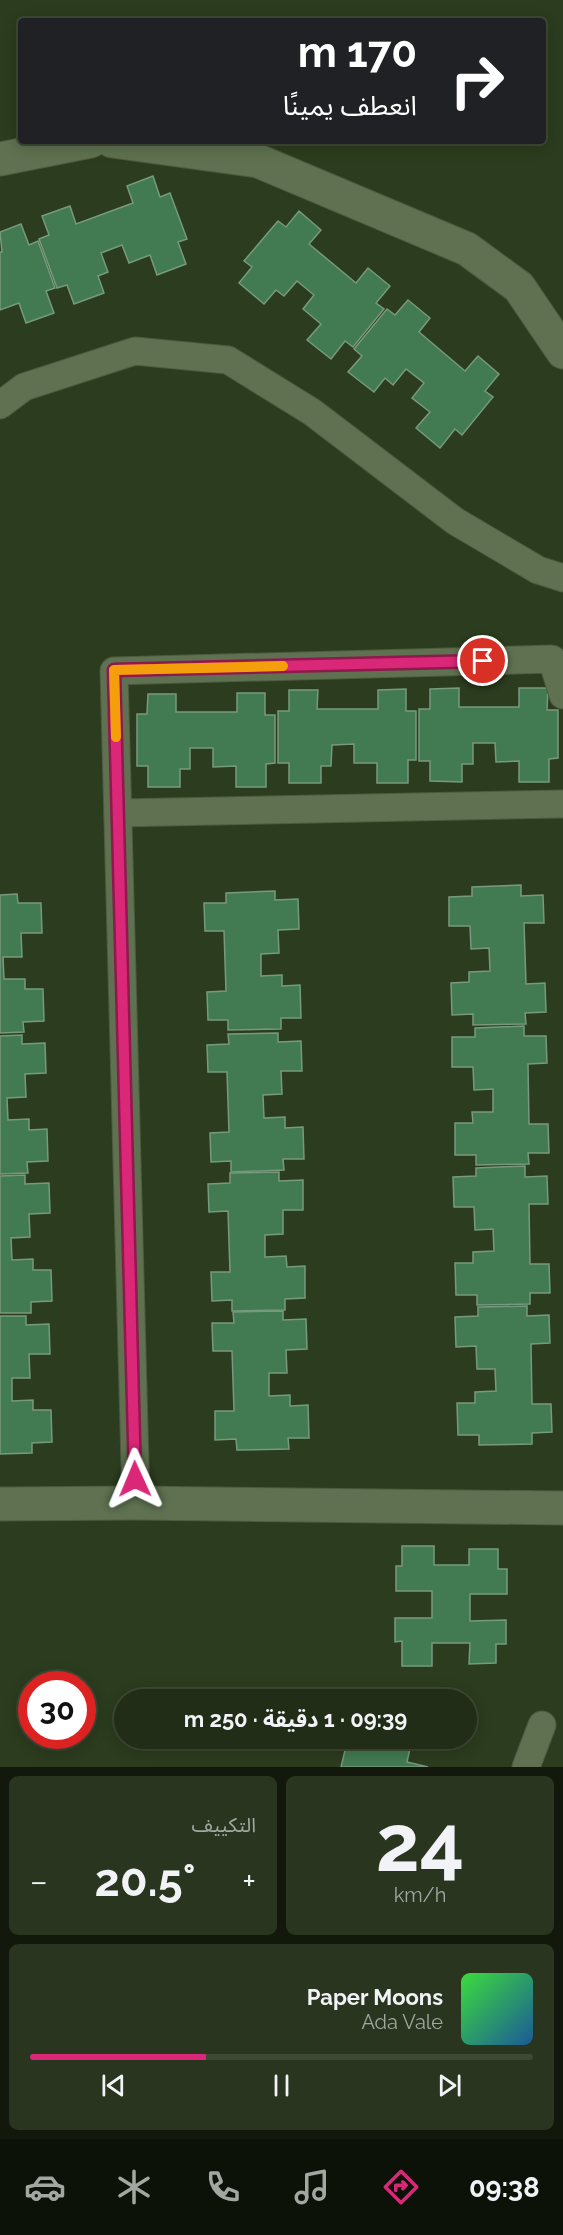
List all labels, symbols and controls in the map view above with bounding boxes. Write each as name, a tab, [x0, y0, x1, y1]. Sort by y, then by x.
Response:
text: 170 m	[298, 28, 417, 77]
icon: right	[438, 42, 516, 120]
text: انعطف يمينًا	[283, 90, 417, 121]
pin	[457, 635, 508, 686]
icon: arrive	[466, 644, 499, 677]
position arrow	[103, 1447, 167, 1511]
speed limit sign: 30	[18, 1671, 96, 1749]
text: 09:39 · 1 دقيقة · 250 m	[184, 1706, 407, 1732]
text: 24	[376, 1798, 464, 1889]
text: التكييف	[192, 1813, 256, 1837]
text: 20.5°	[95, 1854, 195, 1907]
text: −	[30, 1862, 48, 1901]
text: +	[242, 1862, 256, 1901]
text: km/h	[394, 1883, 446, 1907]
text: Paper Moons	[307, 1984, 443, 2010]
text: Ada Vale	[361, 2010, 443, 2034]
icon: previous	[97, 2069, 130, 2102]
icon: pause	[265, 2069, 298, 2102]
icon: next	[433, 2069, 466, 2102]
icon: car	[24, 2166, 66, 2208]
icon: climate	[113, 2166, 155, 2208]
icon: phone	[202, 2166, 244, 2208]
icon: music	[291, 2166, 333, 2208]
icon: directions	[380, 2166, 422, 2208]
text: 09:38	[469, 2172, 539, 2203]

